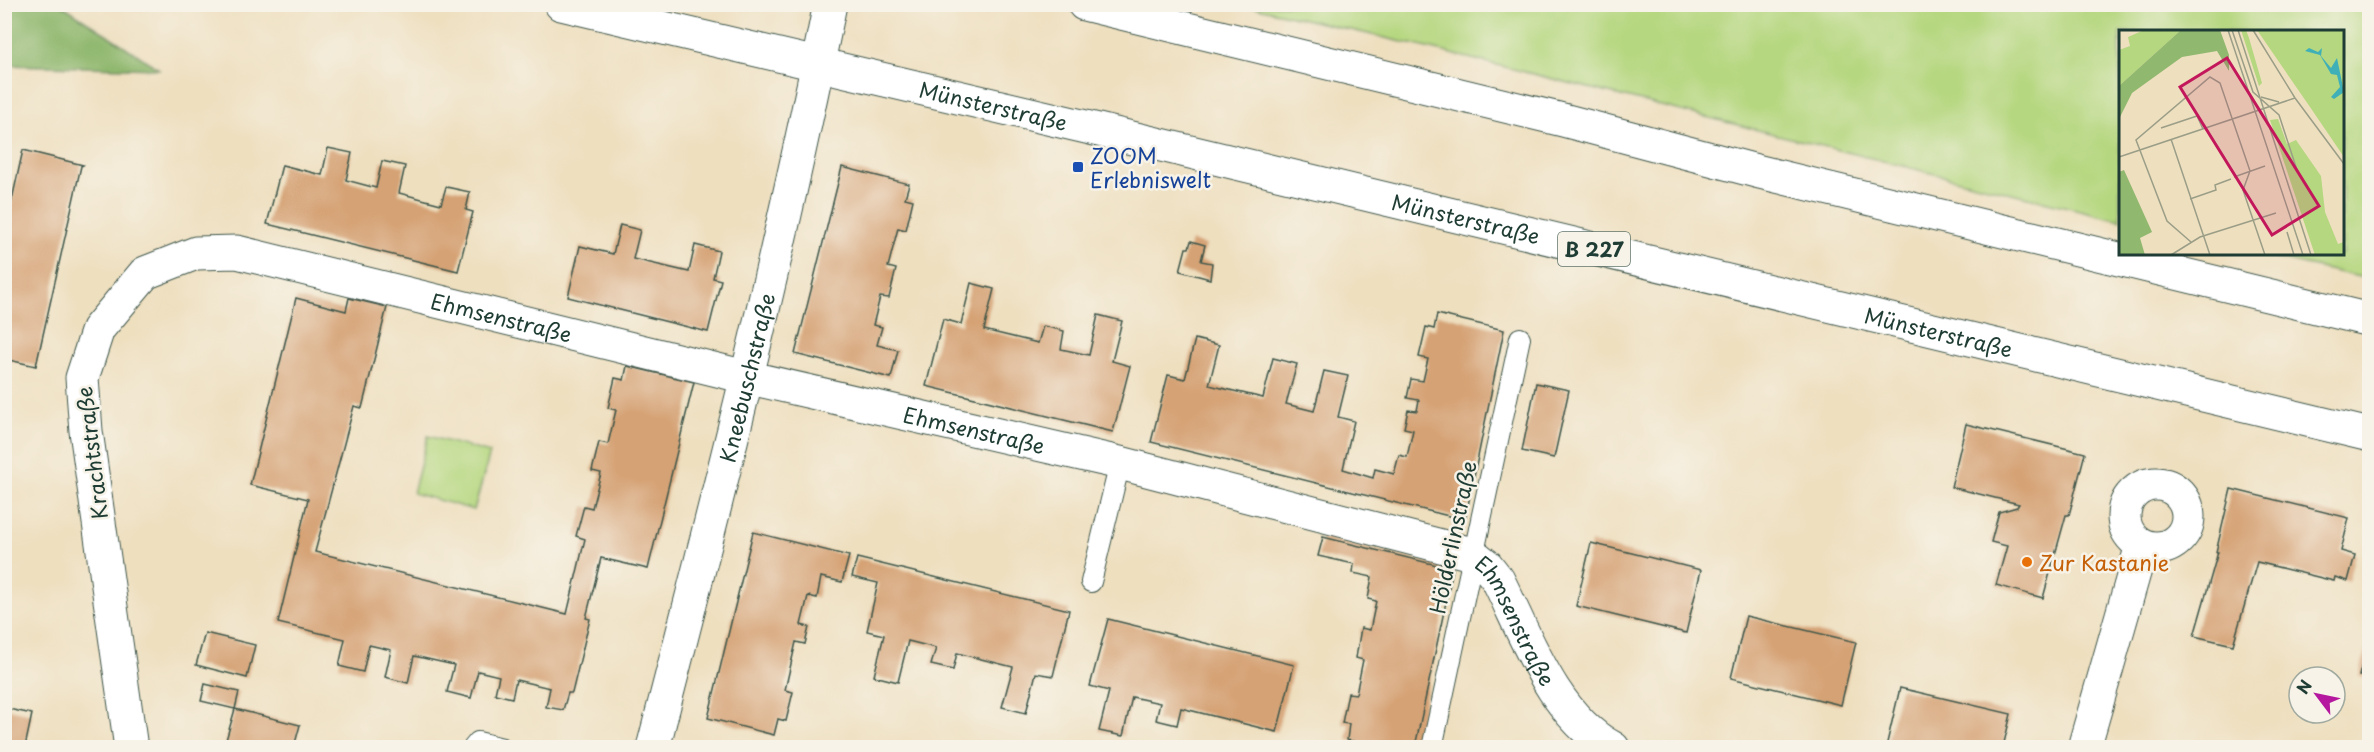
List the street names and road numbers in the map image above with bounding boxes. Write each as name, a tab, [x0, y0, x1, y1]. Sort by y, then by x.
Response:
street label: Münsterstraße	[916, 72, 1071, 138]
street label: Münsterstraße	[1389, 185, 1543, 251]
road number: B 227	[1558, 232, 1630, 266]
street label: Ehmsenstraße	[428, 284, 575, 350]
street label: Kneebuschstraße	[710, 290, 782, 466]
street label: Münsterstraße	[1861, 298, 2016, 365]
street label: Krachtstraße	[67, 385, 115, 521]
street label: Ehmsenstraße	[900, 398, 1048, 461]
street label: Hölderlinstraße	[1420, 458, 1484, 616]
street label: Ehmsenstraße	[1469, 547, 1564, 692]

